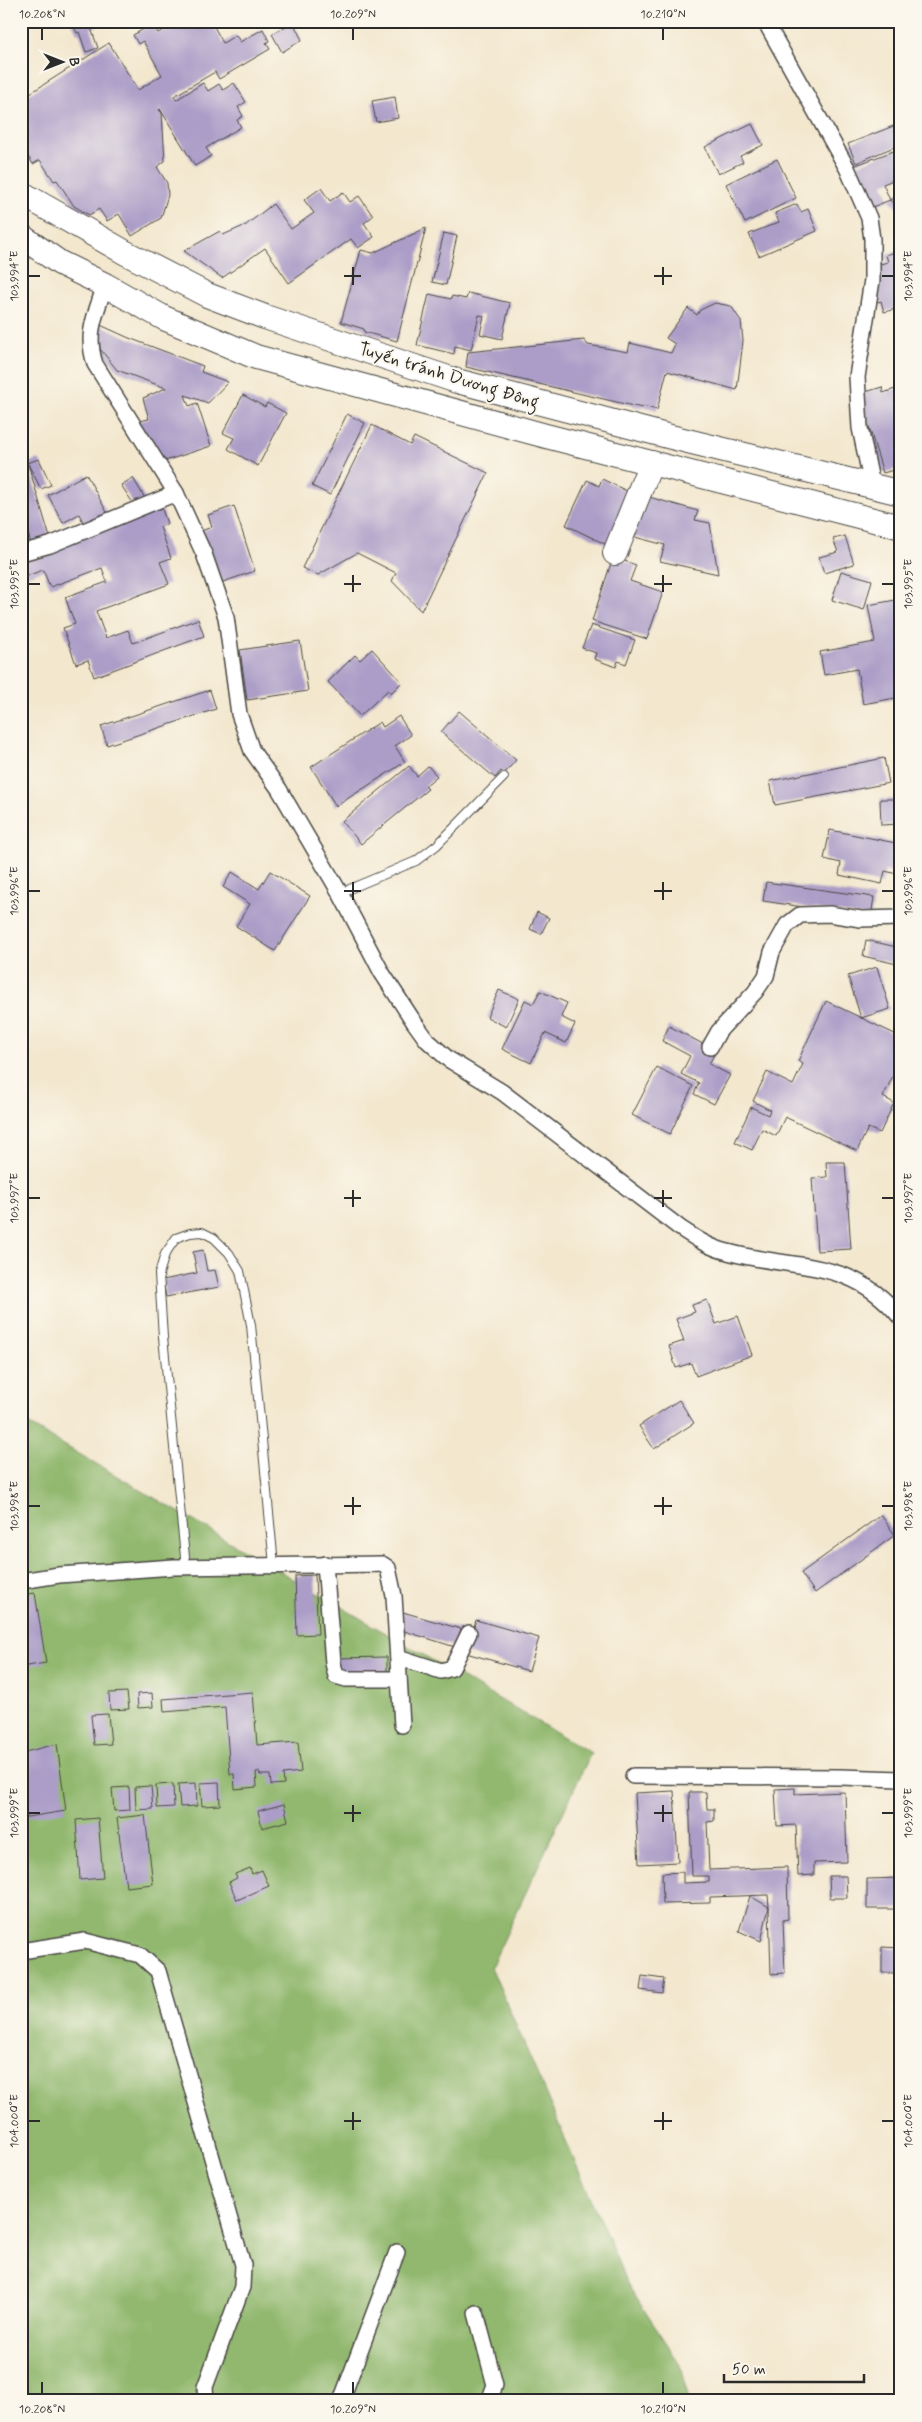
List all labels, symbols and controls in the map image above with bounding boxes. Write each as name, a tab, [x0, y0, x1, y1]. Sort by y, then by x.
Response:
text: 10.208°N	[19, 7, 65, 23]
text: 10.209°N	[330, 7, 376, 23]
text: 10.210°N	[640, 7, 686, 23]
north arrow	[38, 38, 88, 88]
text: B	[65, 58, 83, 67]
text: 103.994°E	[7, 250, 23, 302]
text: 103.994°E	[901, 250, 917, 302]
street label: Tuyến tránh Dương Đông	[355, 337, 542, 417]
text: 103.995°E	[7, 559, 23, 609]
text: 103.995°E	[901, 559, 917, 609]
text: 103.996°E	[7, 866, 23, 916]
text: 103.996°E	[901, 866, 917, 916]
text: 103.997°E	[7, 1173, 23, 1223]
text: 103.997°E	[901, 1173, 917, 1223]
text: 103.998°E	[7, 1481, 23, 1531]
text: 103.998°E	[901, 1481, 917, 1531]
text: 103.999°E	[7, 1788, 23, 1838]
text: 103.999°E	[901, 1788, 917, 1838]
text: 104.000°E	[7, 2094, 23, 2148]
text: 104.000°E	[901, 2094, 917, 2148]
scale bar	[724, 2352, 864, 2384]
text: 50 m	[732, 2360, 766, 2380]
text: 10.208°N	[19, 2402, 65, 2418]
text: 10.209°N	[330, 2402, 376, 2418]
text: 10.210°N	[640, 2402, 686, 2418]

